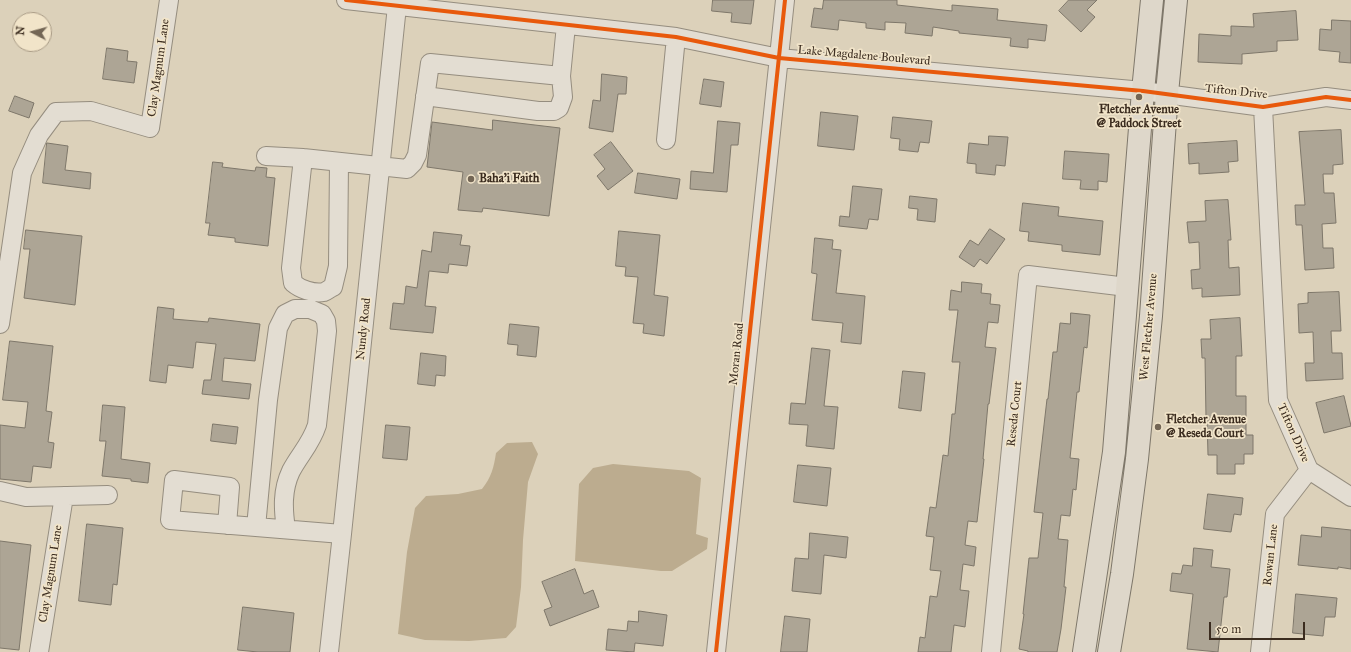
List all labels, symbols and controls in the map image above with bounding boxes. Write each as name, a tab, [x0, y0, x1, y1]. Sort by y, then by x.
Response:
north arrow	[12, 12, 52, 52]
street label: Clay Magnum Lane	[145, 18, 173, 118]
text: N	[14, 25, 28, 36]
street label: Lake Magdalene Boulevard	[797, 43, 931, 69]
street label: Tifton Drive	[1204, 82, 1268, 102]
marker: Fletcher Avenue @ Paddock Street	[1134, 92, 1144, 102]
place label: Fletcher Avenue @ Paddock Street	[1097, 103, 1181, 131]
place label: Baha'i Faith	[479, 172, 539, 186]
marker: Baha'i Faith	[466, 174, 476, 184]
street label: West Fletcher Avenue	[1137, 273, 1161, 381]
street label: Nundy Road	[354, 297, 374, 361]
street label: Moran Road	[727, 322, 747, 386]
street label: Reseda Court	[1004, 380, 1026, 448]
street label: Tifton Drive	[1274, 401, 1312, 465]
place label: Fletcher Avenue @ Reseda Court	[1166, 413, 1246, 441]
marker: Fletcher Avenue @ Reseda Court	[1153, 422, 1163, 432]
street label: Clay Magnum Lane	[36, 524, 66, 624]
street label: Rowan Lane	[1261, 524, 1281, 586]
scale bar	[1211, 614, 1307, 640]
text: 50 m	[1216, 622, 1241, 636]

